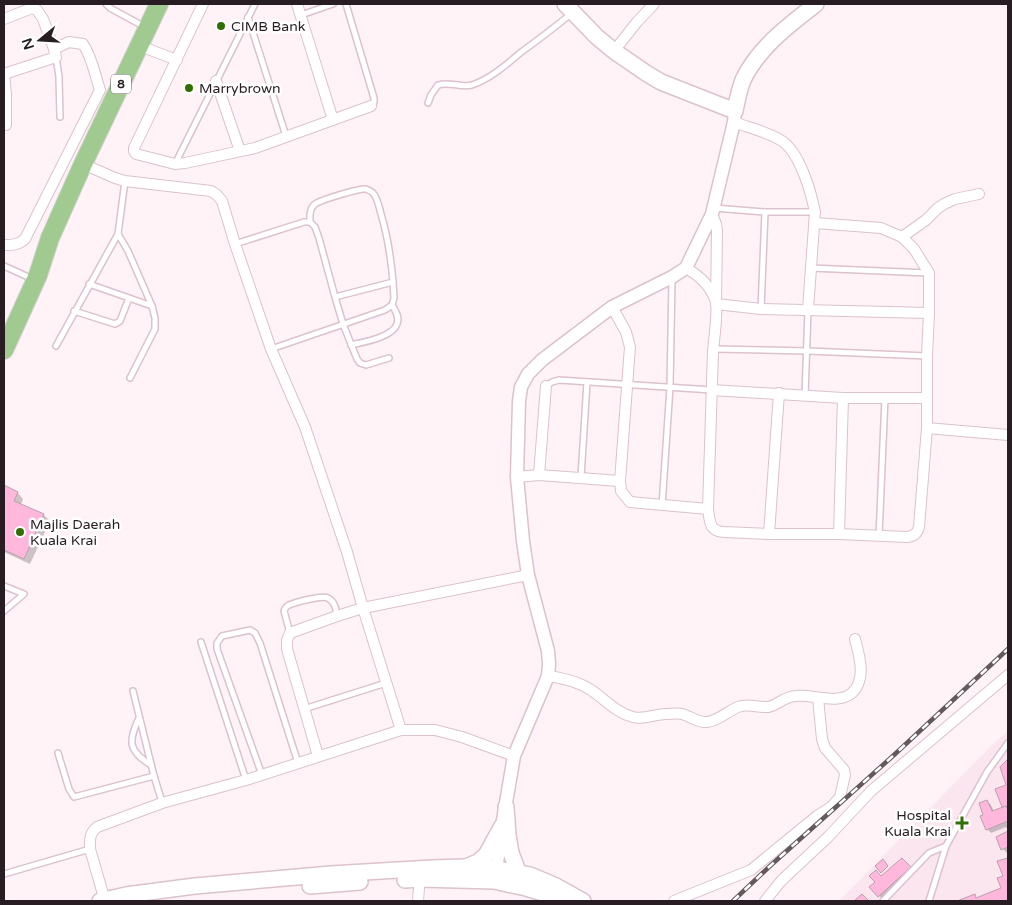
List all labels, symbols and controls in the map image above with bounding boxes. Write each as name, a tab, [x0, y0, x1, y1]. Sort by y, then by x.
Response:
north arrow	[15, 15, 65, 65]
place label: CIMB Bank	[231, 18, 306, 35]
marker: CIMB Bank	[215, 20, 227, 32]
text: N	[18, 36, 38, 52]
road number: 8	[111, 74, 131, 94]
place label: Marrybrown	[199, 80, 281, 97]
marker: Marrybrown	[183, 82, 195, 94]
place label: Majlis Daerah Kuala Krai	[30, 516, 120, 549]
marker: Majlis Daerah Kuala Krai	[14, 526, 26, 538]
place label: Hospital Kuala Krai	[884, 807, 951, 840]
marker: Hospital Kuala Krai	[955, 816, 969, 830]

